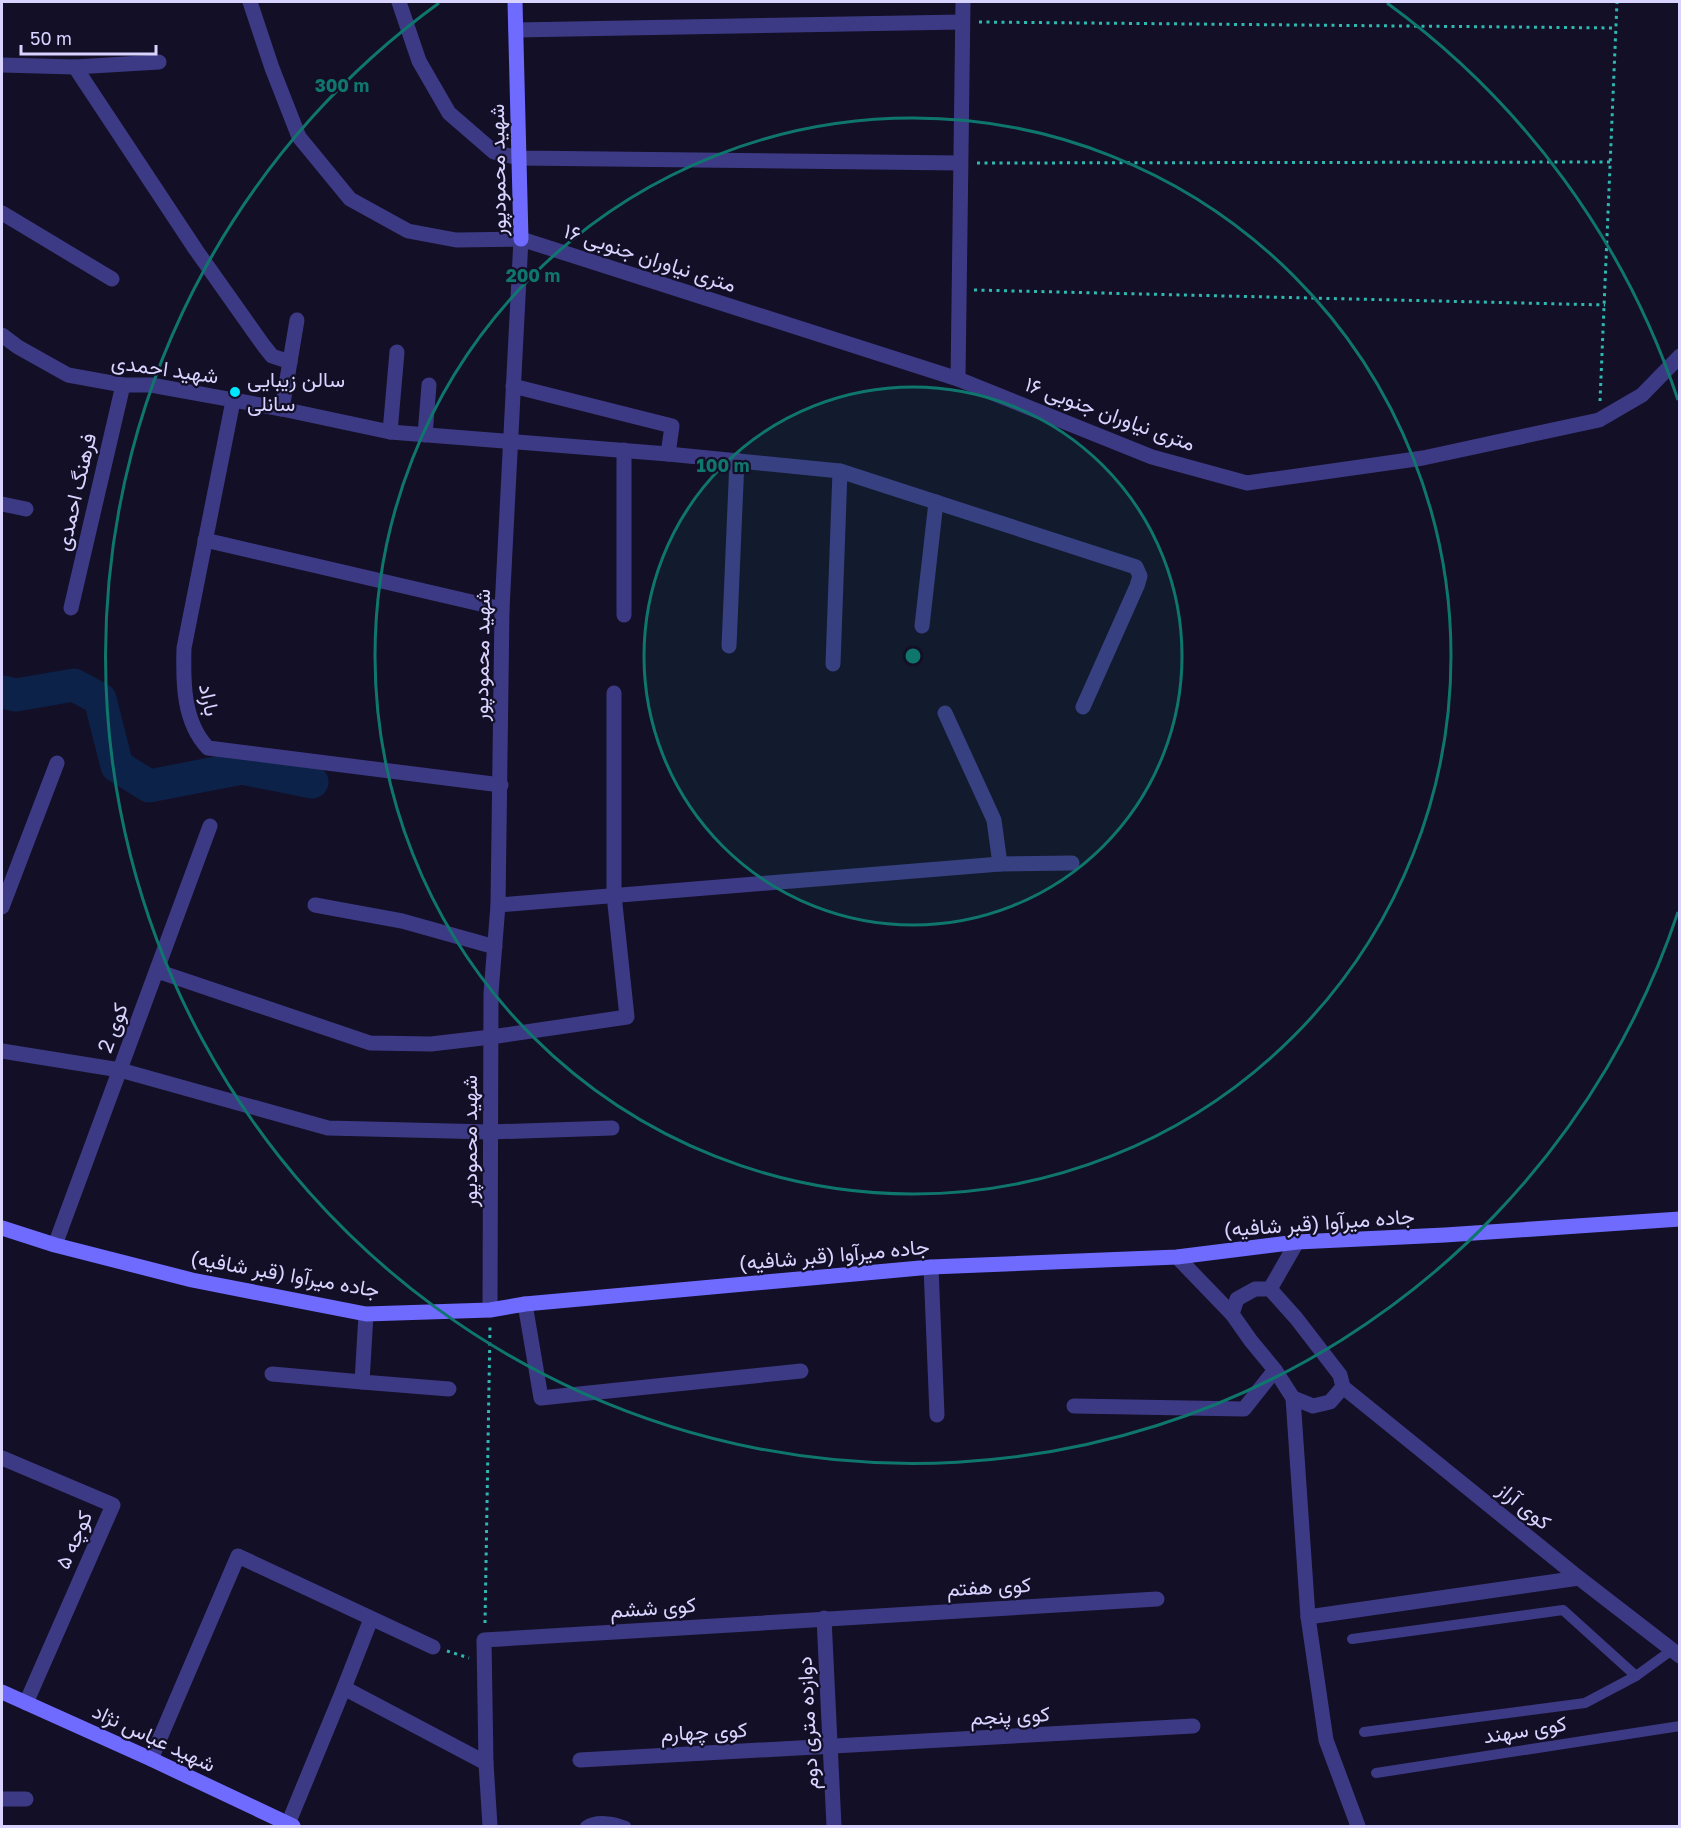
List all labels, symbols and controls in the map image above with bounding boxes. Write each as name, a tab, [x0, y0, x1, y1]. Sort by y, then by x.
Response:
scale bar	[21, 18, 156, 56]
text: 50 m	[30, 27, 72, 49]
text: 300 m	[315, 74, 369, 96]
street label: شهید محمودپور	[483, 104, 513, 237]
street label: ۱۶ متری نیاوران جنوبی	[561, 217, 740, 298]
text: 200 m	[506, 264, 560, 286]
street label: شهید احمدی	[110, 348, 220, 389]
place label: سالن زیبایی سانلی	[247, 366, 345, 416]
street label: ۱۶ متری نیاوران جنوبی	[1021, 370, 1199, 457]
marker: سالن زیبایی سانلی	[228, 385, 242, 399]
street label: فرهنگ احمدی	[49, 431, 102, 553]
text: 100 m	[697, 454, 749, 476]
street label: شهید محمودپور	[467, 589, 497, 722]
centre of rings	[903, 646, 923, 666]
street label: باراد	[193, 681, 226, 719]
street label: کوی 2	[91, 999, 134, 1056]
street label: شهید محمودپور	[456, 1075, 484, 1208]
street label: جاده میرآوا (قبر شافیه)	[1222, 1202, 1415, 1243]
street label: جاده میرآوا (قبر شافیه)	[737, 1233, 931, 1276]
street label: جاده میرآوا (قبر شافیه)	[188, 1244, 382, 1303]
street label: کوی آراز	[1491, 1475, 1557, 1535]
street label: کوچه ۵	[49, 1506, 99, 1574]
street label: کوی هفتم	[946, 1571, 1032, 1603]
street label: کوی ششم	[609, 1591, 697, 1625]
street label: دوازده متری دوم	[791, 1656, 825, 1790]
street label: شهید عباس نژاد	[88, 1697, 220, 1778]
street label: کوی پنجم	[969, 1700, 1051, 1732]
street label: کوی سهند	[1481, 1710, 1569, 1749]
street label: کوی چهارم	[660, 1716, 748, 1748]

